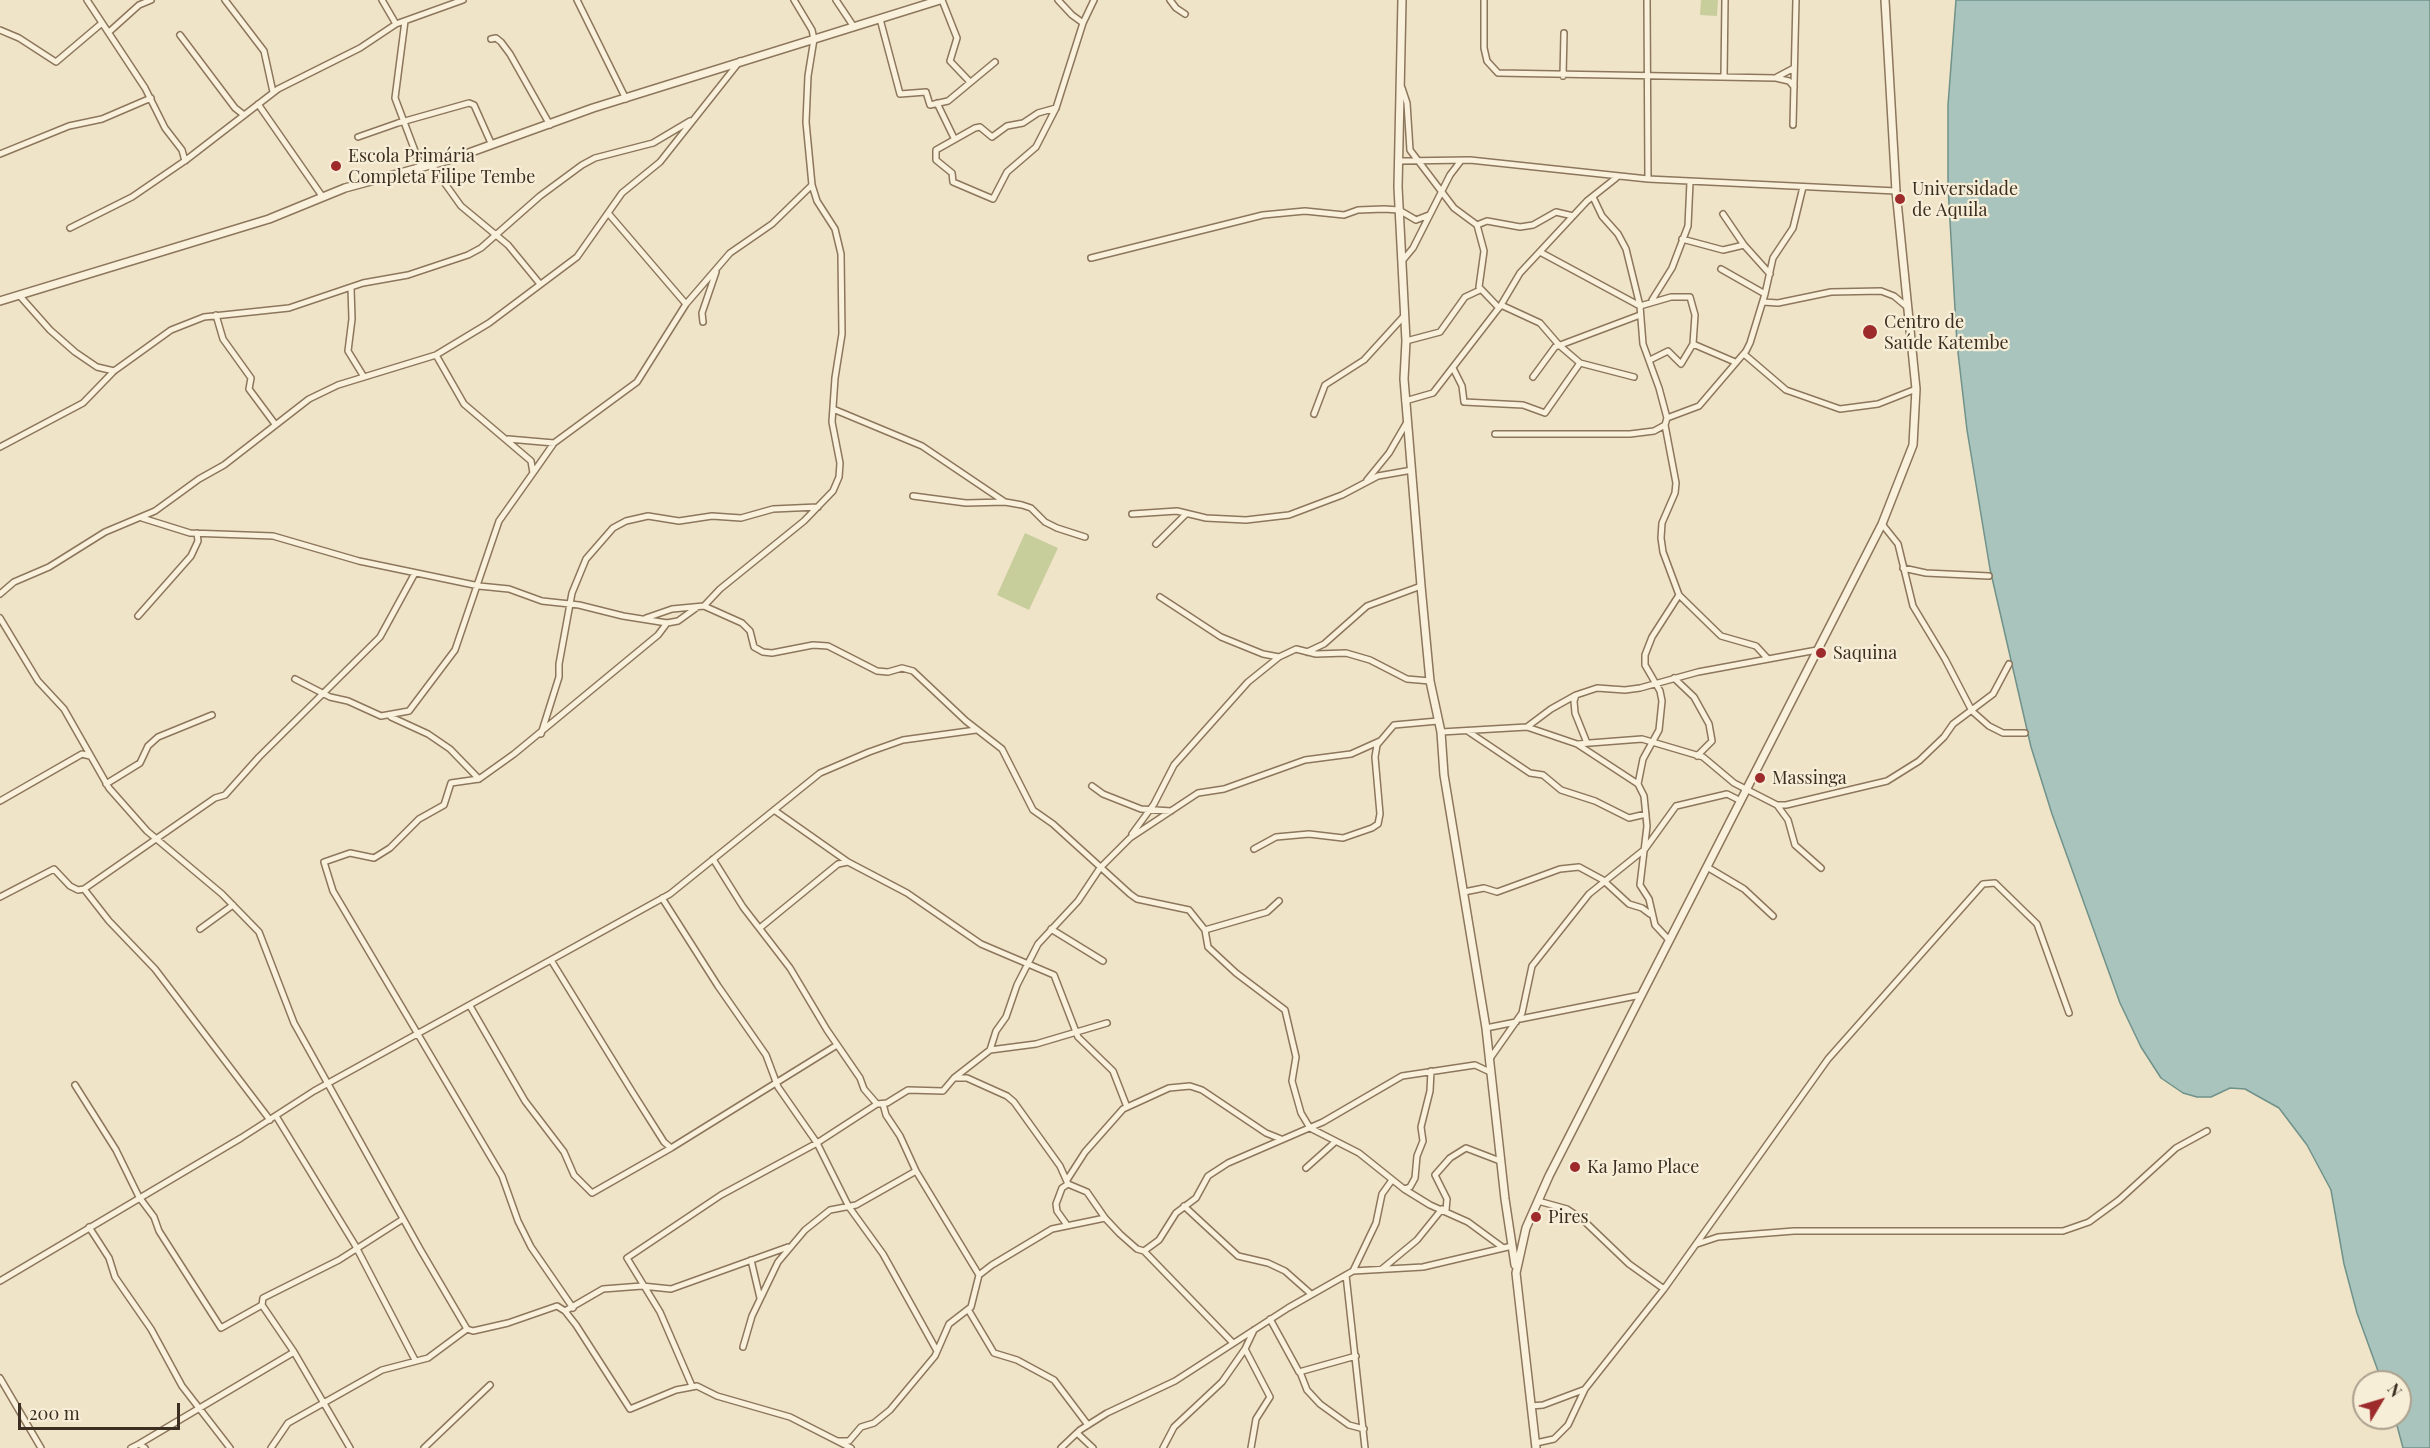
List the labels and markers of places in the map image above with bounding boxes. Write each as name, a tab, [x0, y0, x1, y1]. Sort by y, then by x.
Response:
place label: Escola Primária Completa Filipe Tembe	[348, 145, 535, 188]
marker: Escola Primária Completa Filipe Tembe	[329, 159, 343, 173]
place label: Universidade de Aquila	[1912, 178, 2018, 220]
marker: Universidade de Aquila	[1893, 192, 1907, 206]
place label: Centro de Saúde Katembe	[1884, 311, 2009, 354]
marker: Centro de Saúde Katembe	[1861, 323, 1879, 341]
place label: Saquina	[1833, 642, 1897, 664]
marker: Saquina	[1814, 646, 1828, 660]
place label: Massinga	[1772, 767, 1847, 789]
marker: Massinga	[1753, 771, 1767, 785]
place label: Ka Jamo Place	[1587, 1156, 1699, 1178]
marker: Ka Jamo Place	[1568, 1160, 1582, 1174]
place label: Pires	[1548, 1206, 1589, 1228]
marker: Pires	[1529, 1210, 1543, 1224]

